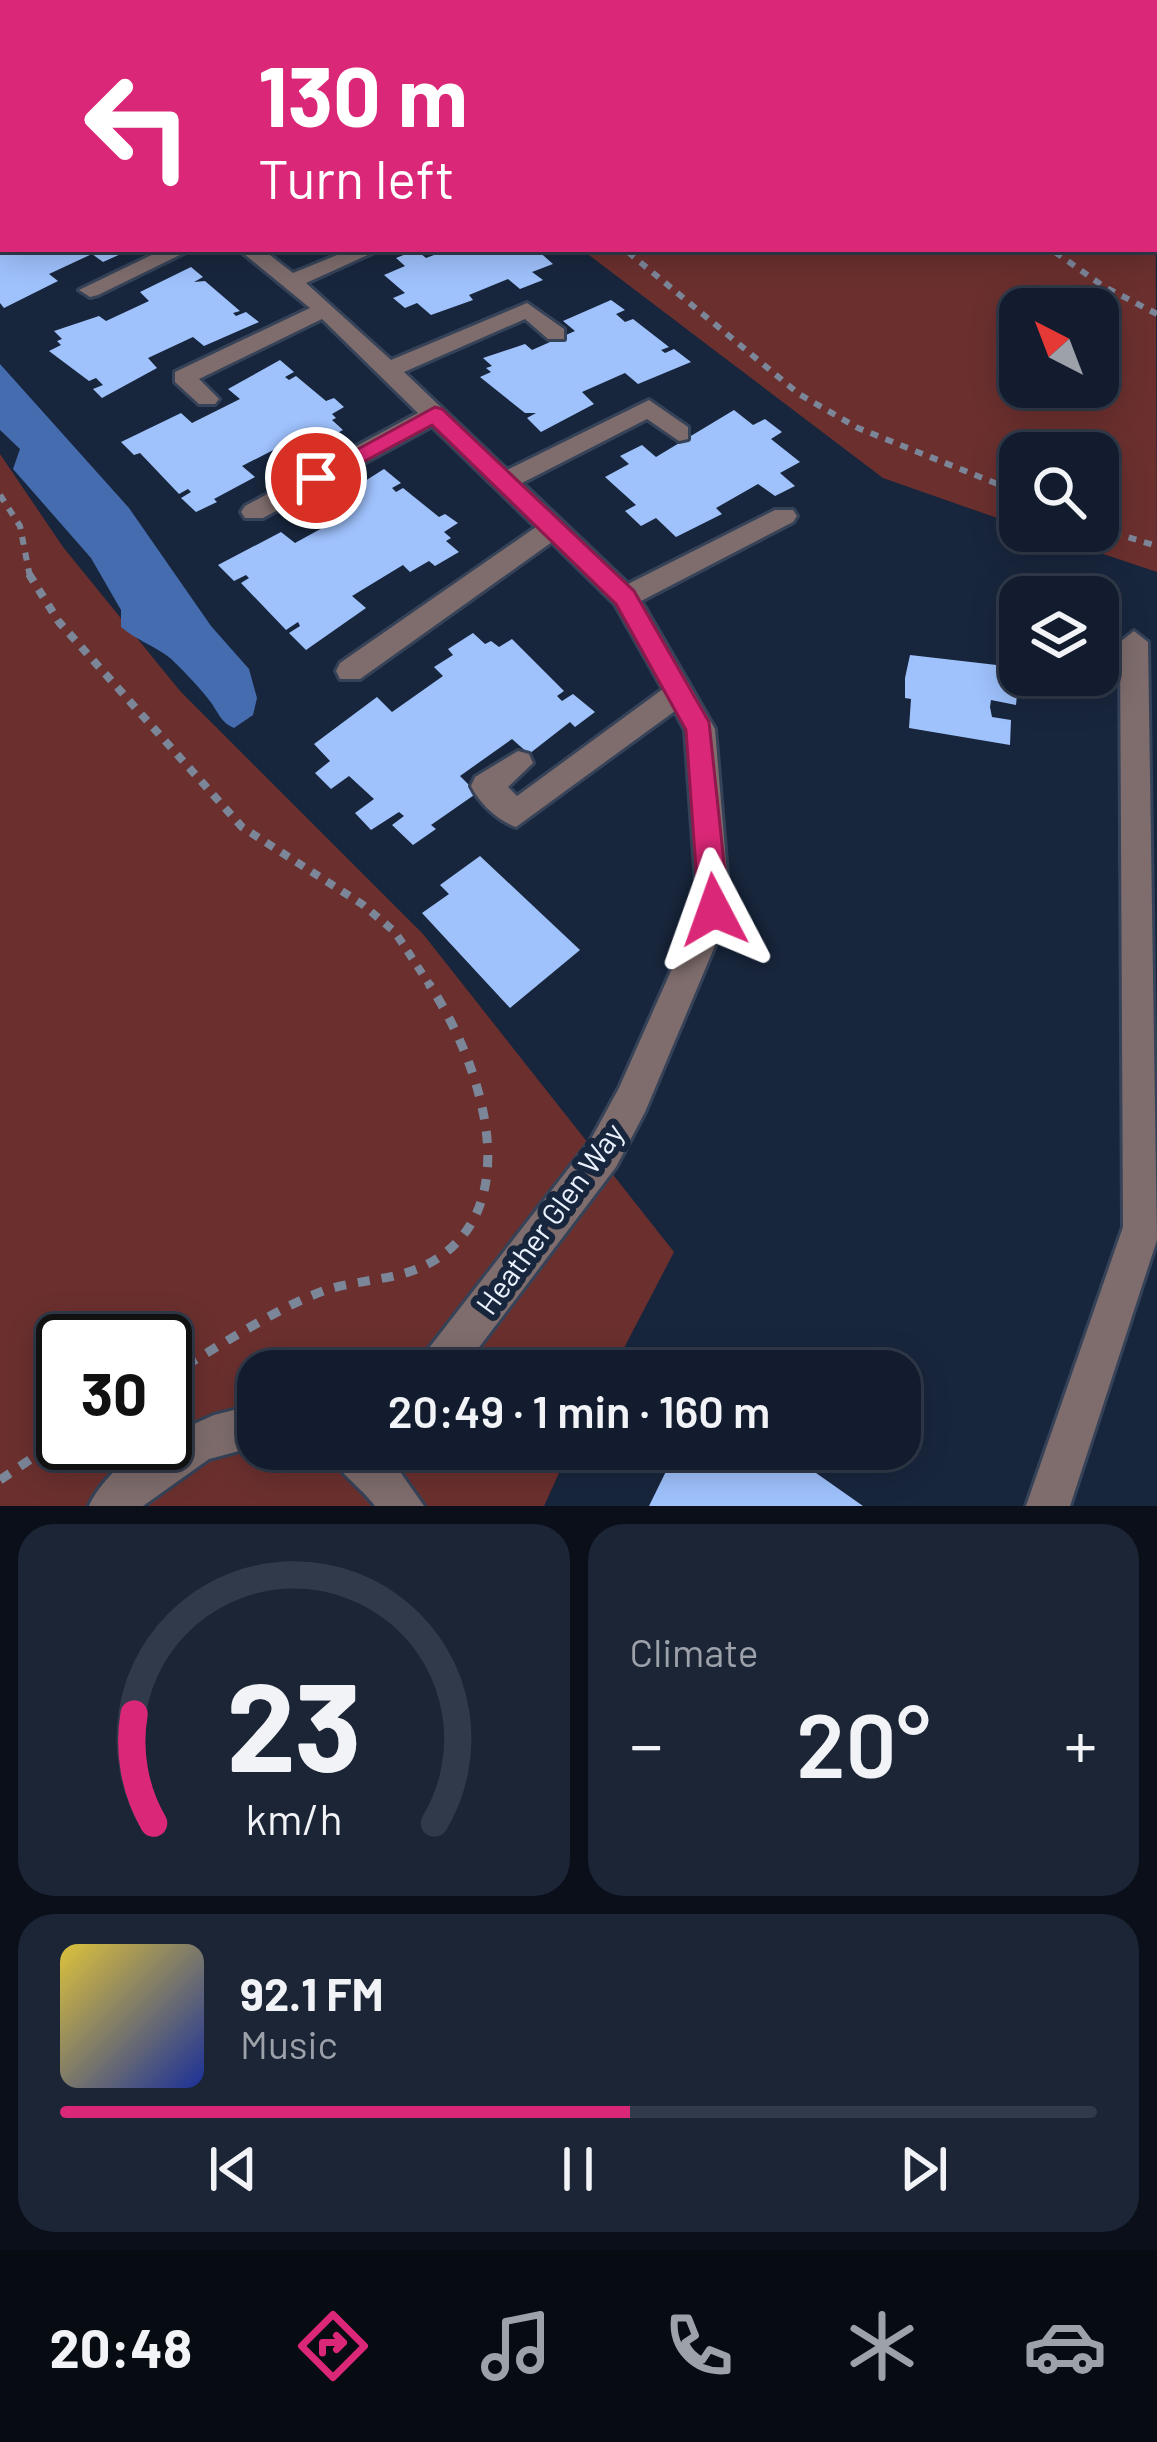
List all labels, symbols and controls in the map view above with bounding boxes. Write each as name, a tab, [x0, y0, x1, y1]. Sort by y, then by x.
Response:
text: 130 m	[258, 43, 468, 144]
icon: left	[60, 48, 216, 204]
text: Turn left	[258, 145, 455, 210]
north arrow	[999, 288, 1119, 408]
map controls	[999, 288, 1119, 696]
pin	[265, 427, 367, 529]
button: search	[999, 432, 1119, 552]
icon: arrive	[283, 445, 349, 511]
button: layers	[999, 576, 1119, 696]
position arrow	[651, 847, 777, 973]
street label: Heather Glen Way	[467, 1115, 631, 1321]
speed limit sign: 30	[36, 1314, 192, 1470]
text: 20:49 · 1 min · 160 m	[388, 1383, 770, 1437]
text: Climate	[630, 1628, 759, 1675]
text: 23	[226, 1647, 362, 1797]
text: 20°	[796, 1688, 931, 1796]
text: −	[630, 1703, 663, 1782]
text: +	[1064, 1703, 1097, 1782]
text: km/h	[245, 1792, 342, 1844]
text: 92.1 FM	[240, 1966, 384, 2020]
text: Music	[240, 2020, 338, 2067]
icon: previous	[200, 2136, 266, 2202]
icon: pause	[545, 2136, 611, 2202]
icon: next	[891, 2136, 957, 2202]
icon: directions	[291, 2304, 375, 2388]
icon: music	[474, 2304, 558, 2388]
icon: phone	[657, 2304, 741, 2388]
icon: climate	[840, 2304, 924, 2388]
icon: car	[1023, 2304, 1107, 2388]
text: 20:48	[50, 2314, 192, 2379]

